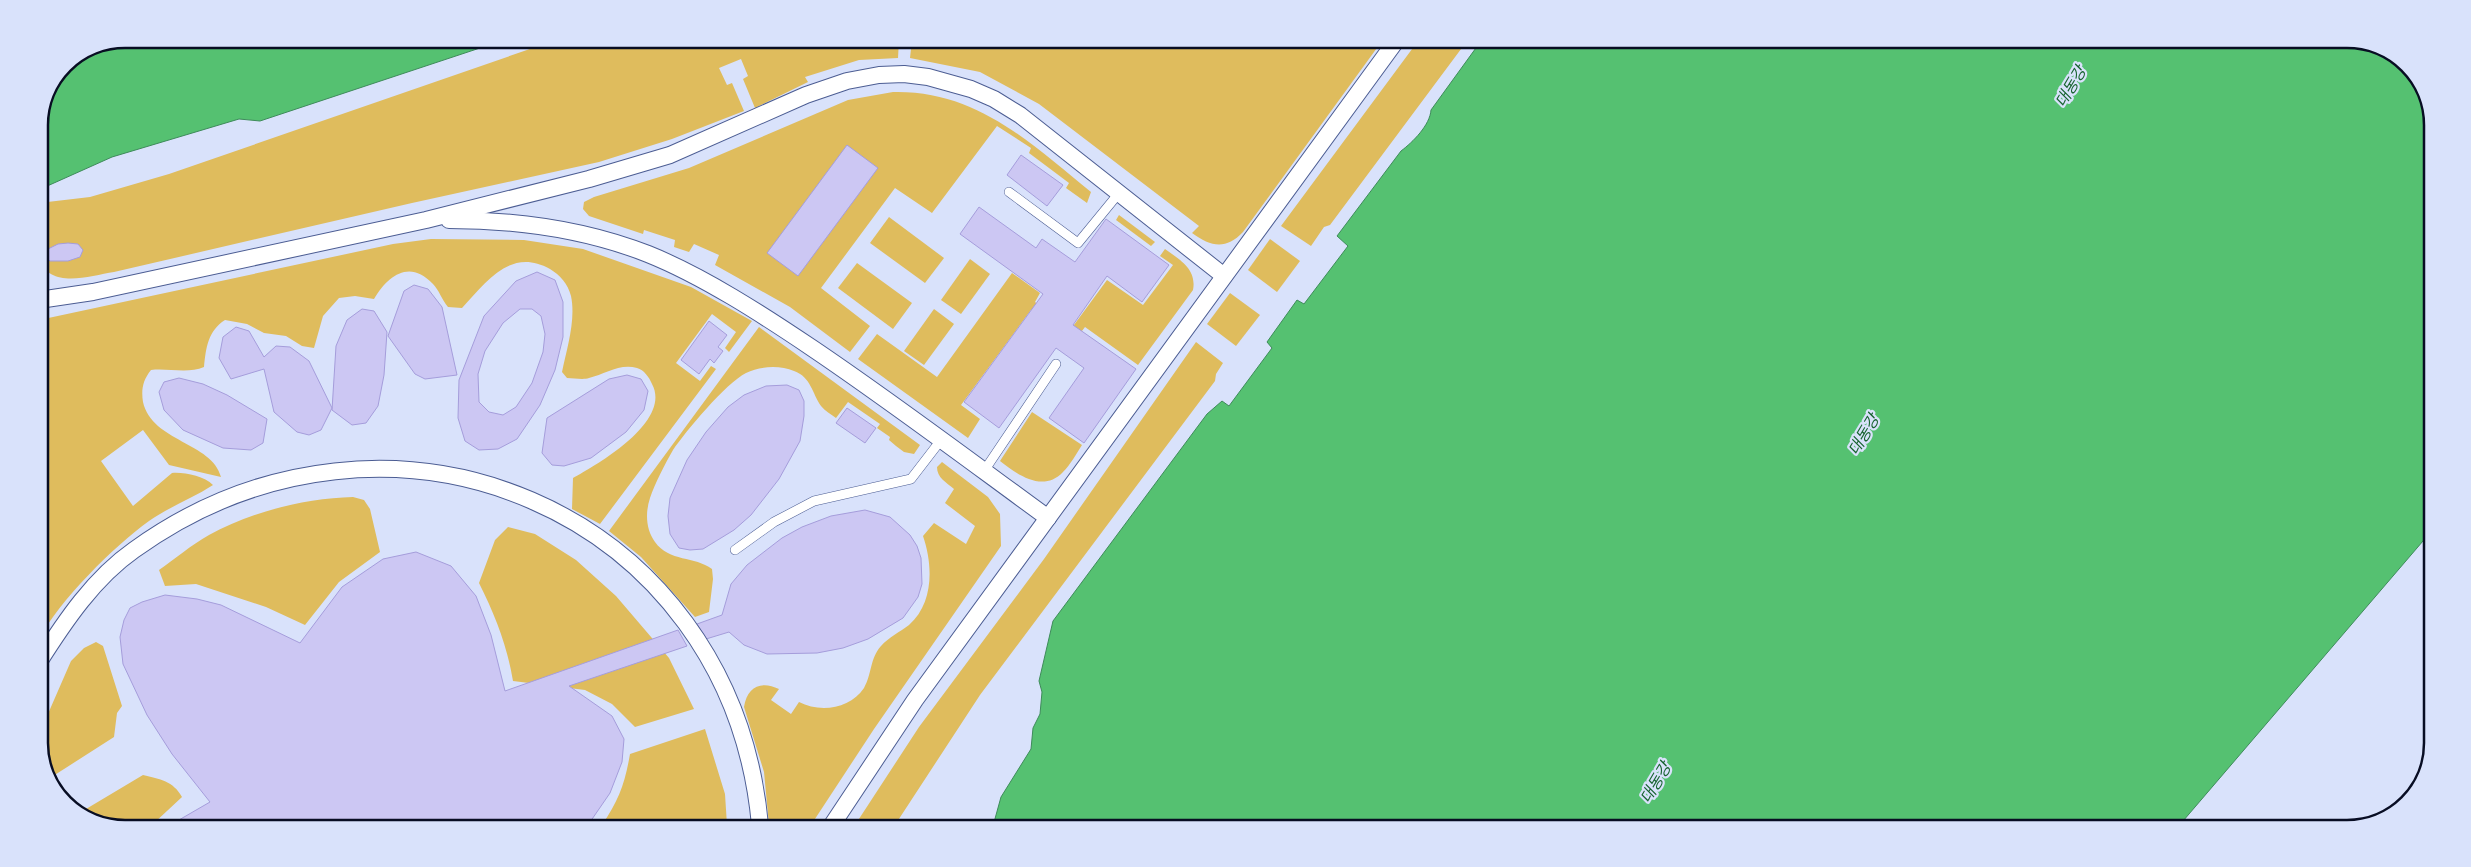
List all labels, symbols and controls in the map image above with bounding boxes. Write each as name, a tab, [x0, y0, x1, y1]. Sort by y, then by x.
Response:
water label: 대동강	[2051, 61, 2092, 111]
water label: 대동강	[1844, 409, 1885, 459]
water label: 대동강	[1636, 757, 1677, 807]

